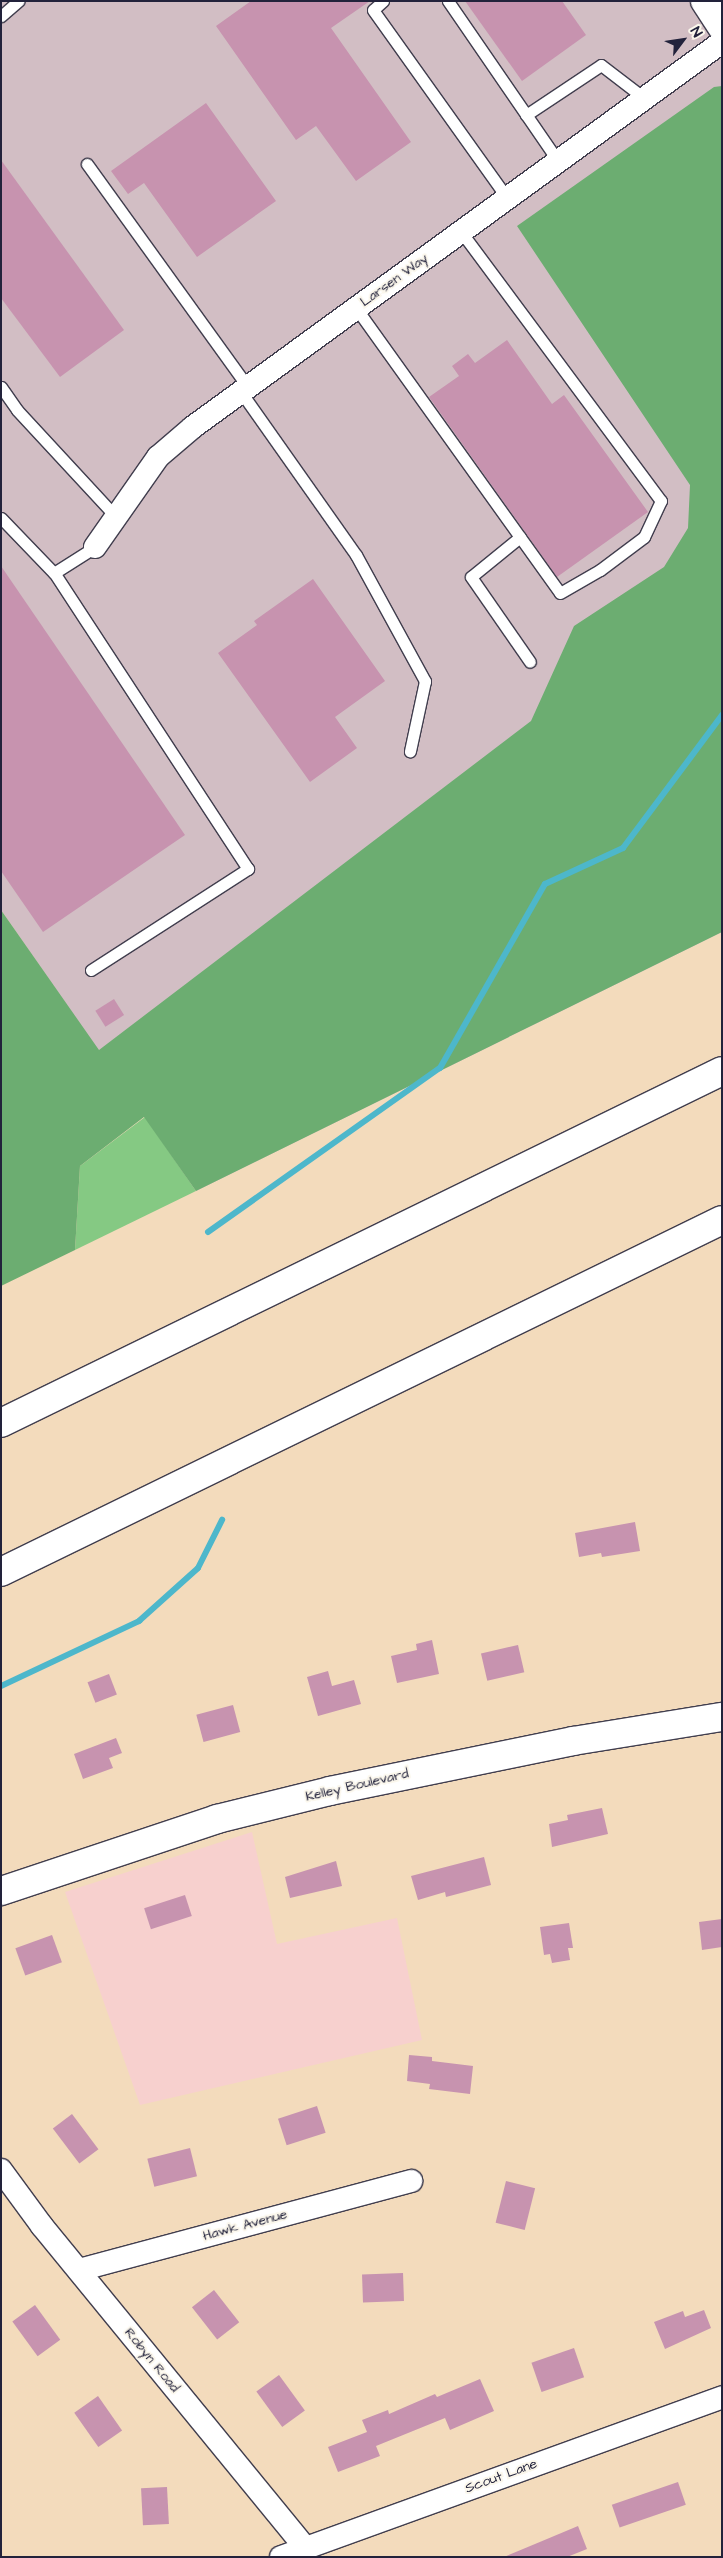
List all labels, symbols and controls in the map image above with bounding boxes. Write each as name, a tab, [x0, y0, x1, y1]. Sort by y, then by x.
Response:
north arrow	[658, 15, 708, 65]
text: N	[685, 23, 707, 41]
street label: Larsen Way	[357, 250, 431, 310]
street label: Kelley Boulevard	[304, 1765, 410, 1805]
street label: Hawk Avenue	[201, 2206, 289, 2244]
street label: Robyn Road	[121, 2324, 183, 2396]
street label: Scout Lane	[463, 2455, 539, 2497]

